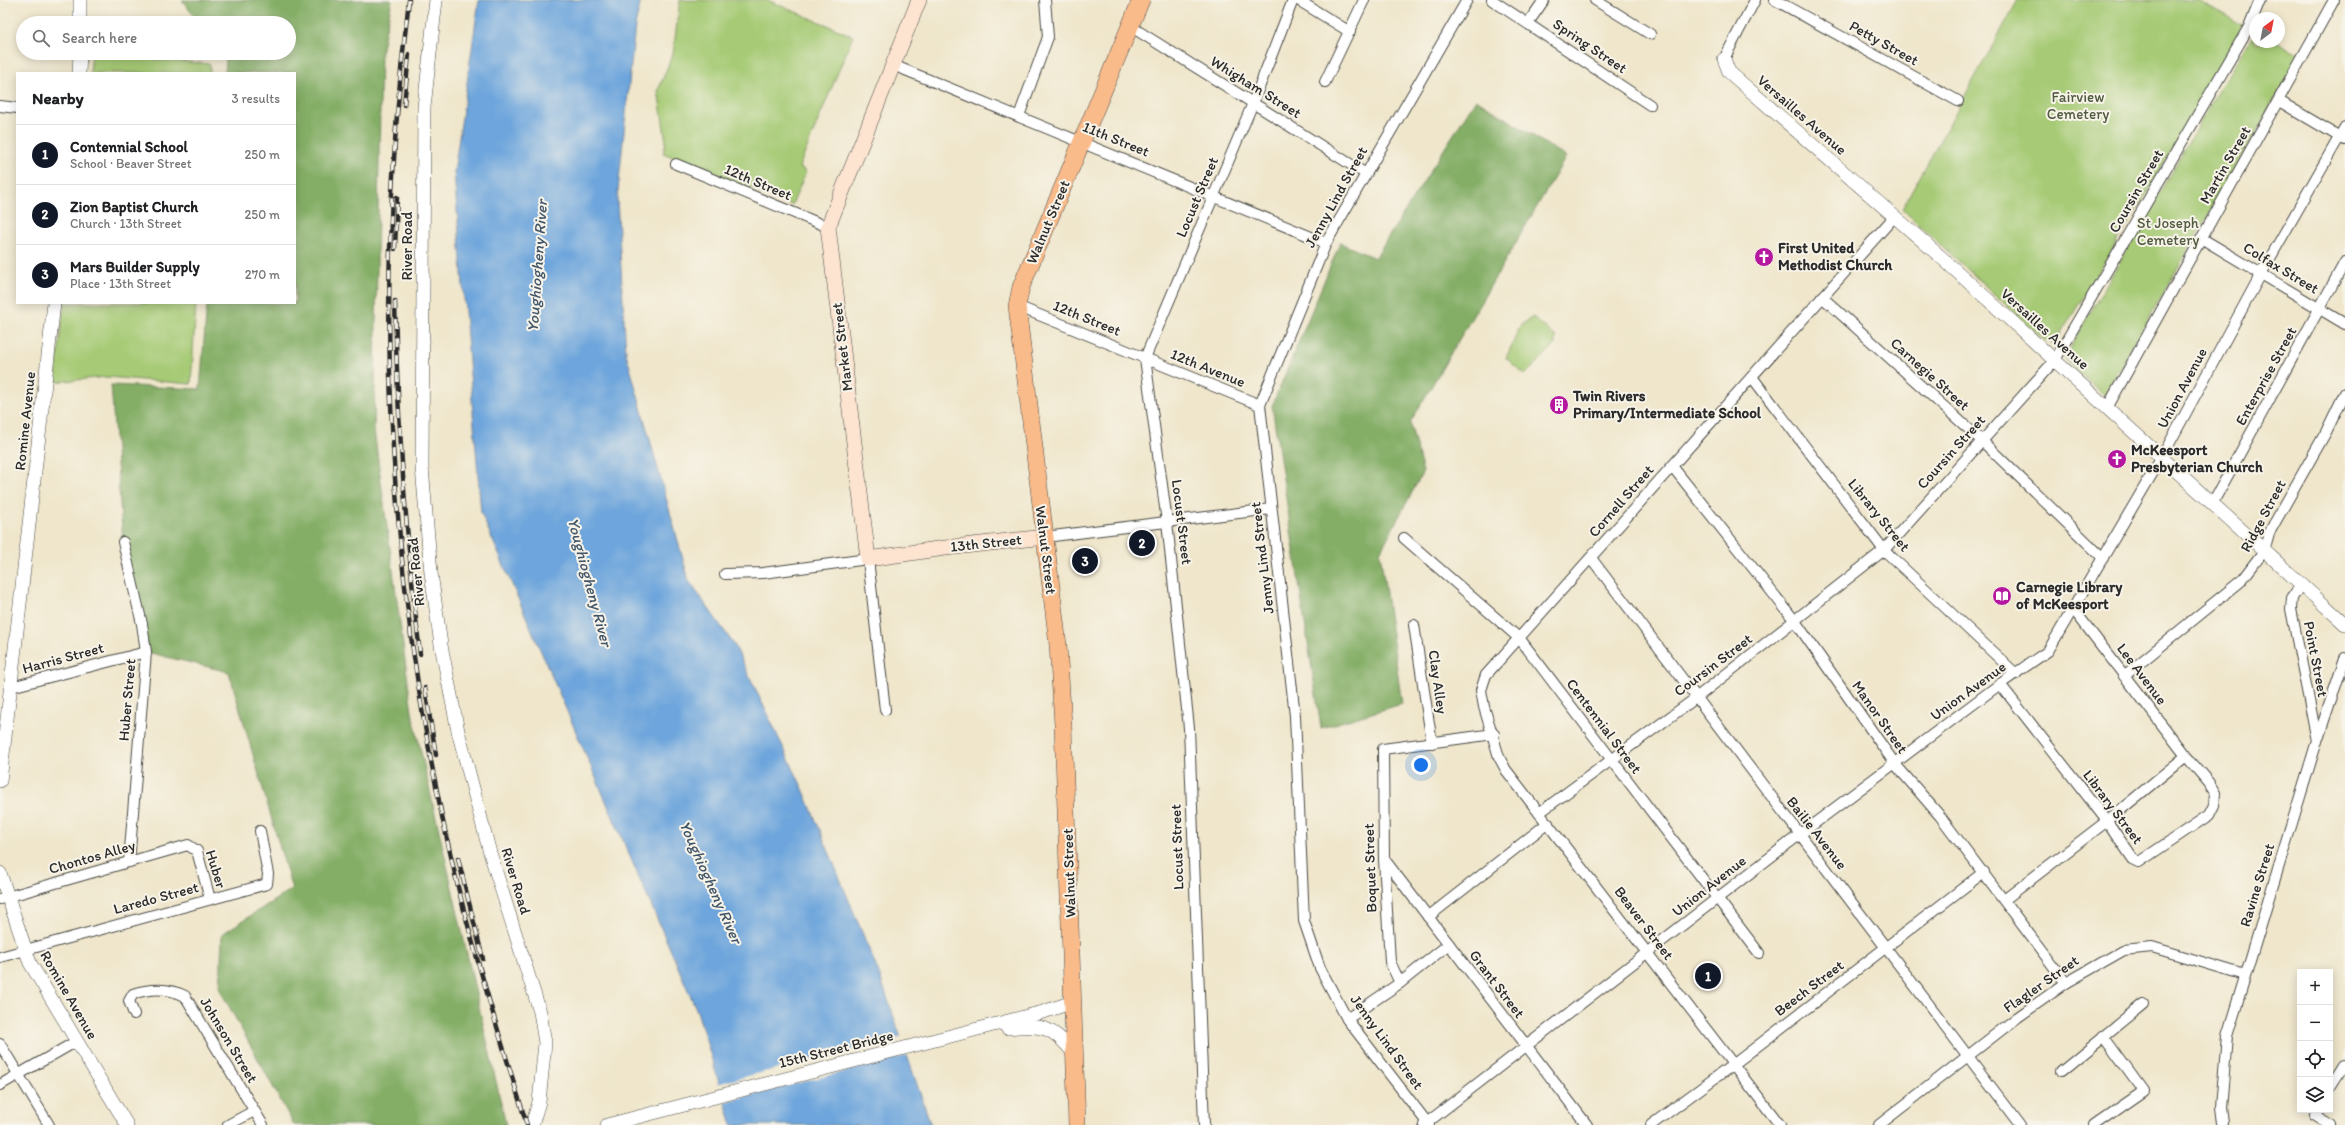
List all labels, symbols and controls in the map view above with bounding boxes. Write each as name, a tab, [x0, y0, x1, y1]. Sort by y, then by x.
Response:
north arrow	[2249, 12, 2285, 48]
street label: Spring Street	[1550, 15, 1631, 78]
search box	[16, 16, 296, 60]
street label: Petty Street	[1846, 17, 1922, 70]
icon: search	[30, 27, 52, 49]
text: Search here	[62, 29, 137, 47]
street label: Whigham Street	[1207, 52, 1305, 122]
street label: Versailles Avenue	[1754, 71, 1850, 159]
text: Nearby	[32, 88, 84, 108]
park label: Fairview Cemetery	[2047, 88, 2109, 123]
text: 3 results	[231, 91, 280, 106]
street label: 11th Street	[1080, 117, 1152, 161]
street label: Martin Street	[2196, 123, 2255, 207]
text: Contennial School	[70, 138, 188, 156]
street label: Jenny Lind Street	[1301, 143, 1371, 251]
street label: Coursin Street	[2105, 146, 2167, 236]
text: 1	[42, 147, 48, 162]
text: 250 m	[244, 147, 280, 162]
street label: Locust Street	[1172, 154, 1222, 240]
text: School · Beaver Street	[70, 156, 192, 171]
street label: 12th Street	[722, 160, 795, 204]
street label: Walnut Street	[1022, 177, 1074, 267]
water label: Youghiogheny River	[523, 197, 551, 333]
text: Zion Baptist Church	[70, 198, 198, 216]
text: 2	[42, 207, 48, 222]
text: 250 m	[244, 207, 280, 222]
street label: River Road	[398, 212, 416, 280]
park label: St Joseph Cemetery	[2137, 214, 2199, 249]
text: Church · 13th Street	[70, 216, 182, 231]
street label: Colfax Street	[2240, 238, 2322, 298]
place label: First United Methodist Church	[1778, 239, 1893, 274]
church icon: First United Methodist Church	[1753, 246, 1775, 268]
text: Mars Builder Supply	[70, 258, 200, 276]
text: 3	[41, 267, 49, 282]
text: 270 m	[245, 267, 280, 282]
text: Place · 13th Street	[70, 276, 171, 291]
street label: Versailles Avenue	[1997, 285, 2093, 373]
street label: 12th Street	[1051, 296, 1124, 340]
street label: Market Street	[828, 301, 856, 392]
street label: Enterprise Street	[2232, 323, 2301, 428]
street label: Carnegie Street	[1887, 334, 1974, 414]
street label: 12th Avenue	[1168, 345, 1248, 391]
street label: Union Avenue	[2153, 345, 2211, 431]
street label: Romine Avenue	[11, 371, 39, 471]
place label: Twin Rivers Primary/Intermediate School	[1572, 387, 1762, 423]
building icon: Twin Rivers Primary/Intermediate School	[1548, 394, 1570, 416]
street label: Coursin Street	[1913, 411, 1989, 493]
place label: McKeesport Presbyterian Church	[2131, 441, 2263, 477]
church icon: McKeesport Presbyterian Church	[2106, 448, 2128, 470]
street label: Cornell Street	[1585, 461, 1658, 541]
street label: Library Street	[1844, 475, 1914, 555]
street label: Ridge Street	[2236, 476, 2290, 555]
street label: Locust Street	[1168, 478, 1196, 566]
street label: Jenny Lind Street	[1246, 501, 1278, 615]
street label: Walnut Street	[1032, 505, 1060, 596]
water label: Youghiogheny River	[564, 516, 617, 650]
pin: 2	[1129, 528, 1155, 558]
street label: 13th Street	[949, 530, 1023, 556]
street label: River Road	[403, 537, 429, 607]
pin: 3	[1072, 546, 1098, 576]
place label: Carnegie Library of McKeesport	[2016, 578, 2123, 614]
library icon: Carnegie Library of McKeesport	[1991, 585, 2013, 607]
street label: Point Street	[2300, 619, 2332, 699]
street label: Coursin Street	[1670, 629, 1756, 700]
street label: Harris Street	[20, 638, 106, 678]
street label: Lee Avenue	[2113, 640, 2171, 708]
street label: Clay Alley	[1425, 649, 1451, 715]
street label: Huber Street	[114, 658, 140, 742]
street label: Union Avenue	[1927, 658, 2009, 724]
street label: Centennial Street	[1562, 675, 1646, 777]
street label: Manor Street	[1848, 677, 1912, 757]
your location	[1411, 755, 1431, 775]
street label: Library Street	[2079, 766, 2147, 848]
street label: Bailie Avenue	[1783, 793, 1851, 873]
street label: Locust Street	[1166, 803, 1187, 890]
water label: Youghiogheny River	[675, 818, 747, 948]
street label: Boquet Street	[1359, 823, 1381, 913]
street label: Walnut Street	[1058, 828, 1080, 918]
street label: Chontos Alley	[47, 836, 137, 878]
street label: Ravine Street	[2236, 841, 2278, 929]
street label: River Road	[497, 845, 535, 917]
street label: Huber	[202, 848, 230, 891]
street label: Union Avenue	[1668, 852, 1750, 920]
street label: Laredo Street	[111, 878, 201, 918]
street label: Beaver Street	[1611, 883, 1678, 964]
street label: Grant Street	[1466, 946, 1529, 1022]
street label: Romine Avenue	[36, 947, 102, 1043]
street label: Flagler Street	[2000, 951, 2083, 1017]
street label: Beech Street	[1771, 956, 1847, 1020]
pin: 1	[1695, 961, 1721, 991]
map controls	[2297, 969, 2333, 1113]
button: +	[2297, 969, 2333, 1005]
street label: Jenny Lind Street	[1347, 991, 1428, 1093]
street label: Johnson Street	[196, 994, 262, 1087]
button: −	[2297, 1005, 2333, 1041]
street label: 15th Street Bridge	[777, 1026, 895, 1072]
button: locate	[2297, 1041, 2333, 1077]
button: layers	[2297, 1077, 2333, 1113]

